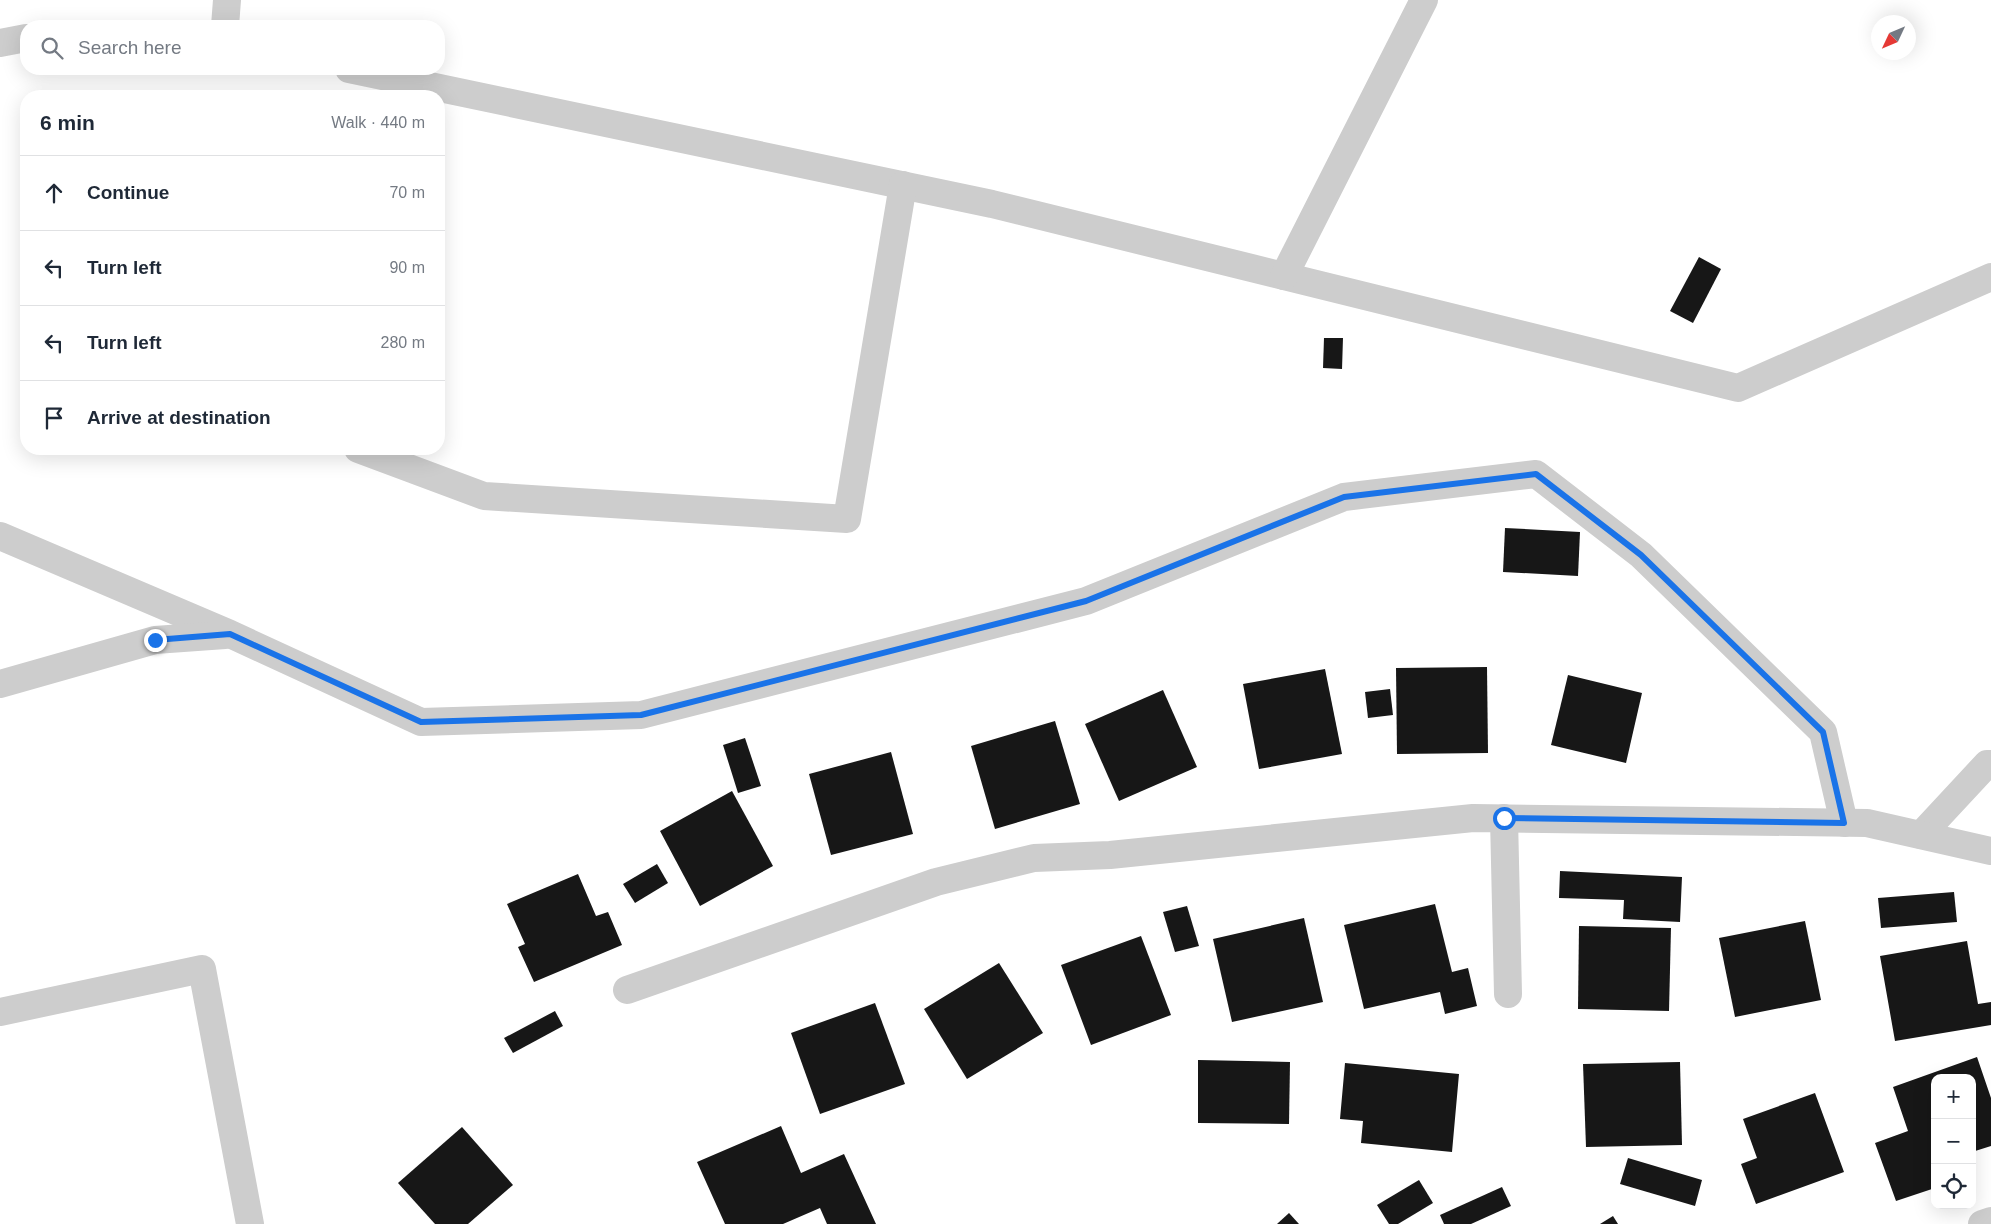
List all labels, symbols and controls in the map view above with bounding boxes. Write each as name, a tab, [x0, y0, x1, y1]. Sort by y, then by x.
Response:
north arrow	[1871, 15, 1916, 60]
search box	[20, 20, 445, 75]
icon: search	[38, 34, 66, 62]
text: Search here	[78, 37, 182, 58]
text: 6 min	[40, 111, 95, 134]
text: Walk · 440 m	[331, 114, 425, 131]
icon: ahead	[40, 179, 68, 207]
text: Continue	[87, 182, 169, 203]
text: 70 m	[389, 184, 425, 201]
icon: left	[40, 254, 68, 282]
text: Turn left	[87, 257, 162, 278]
text: 90 m	[389, 259, 425, 276]
icon: left	[40, 329, 68, 357]
text: Turn left	[87, 332, 162, 353]
text: 280 m	[381, 334, 425, 351]
icon: arrive	[40, 404, 68, 432]
text: Arrive at destination	[87, 407, 271, 428]
route end	[144, 629, 167, 652]
route start	[1493, 807, 1516, 830]
map controls	[1931, 1074, 1976, 1209]
button: +	[1931, 1074, 1976, 1119]
button: −	[1931, 1119, 1976, 1164]
button: locate	[1931, 1164, 1976, 1209]

